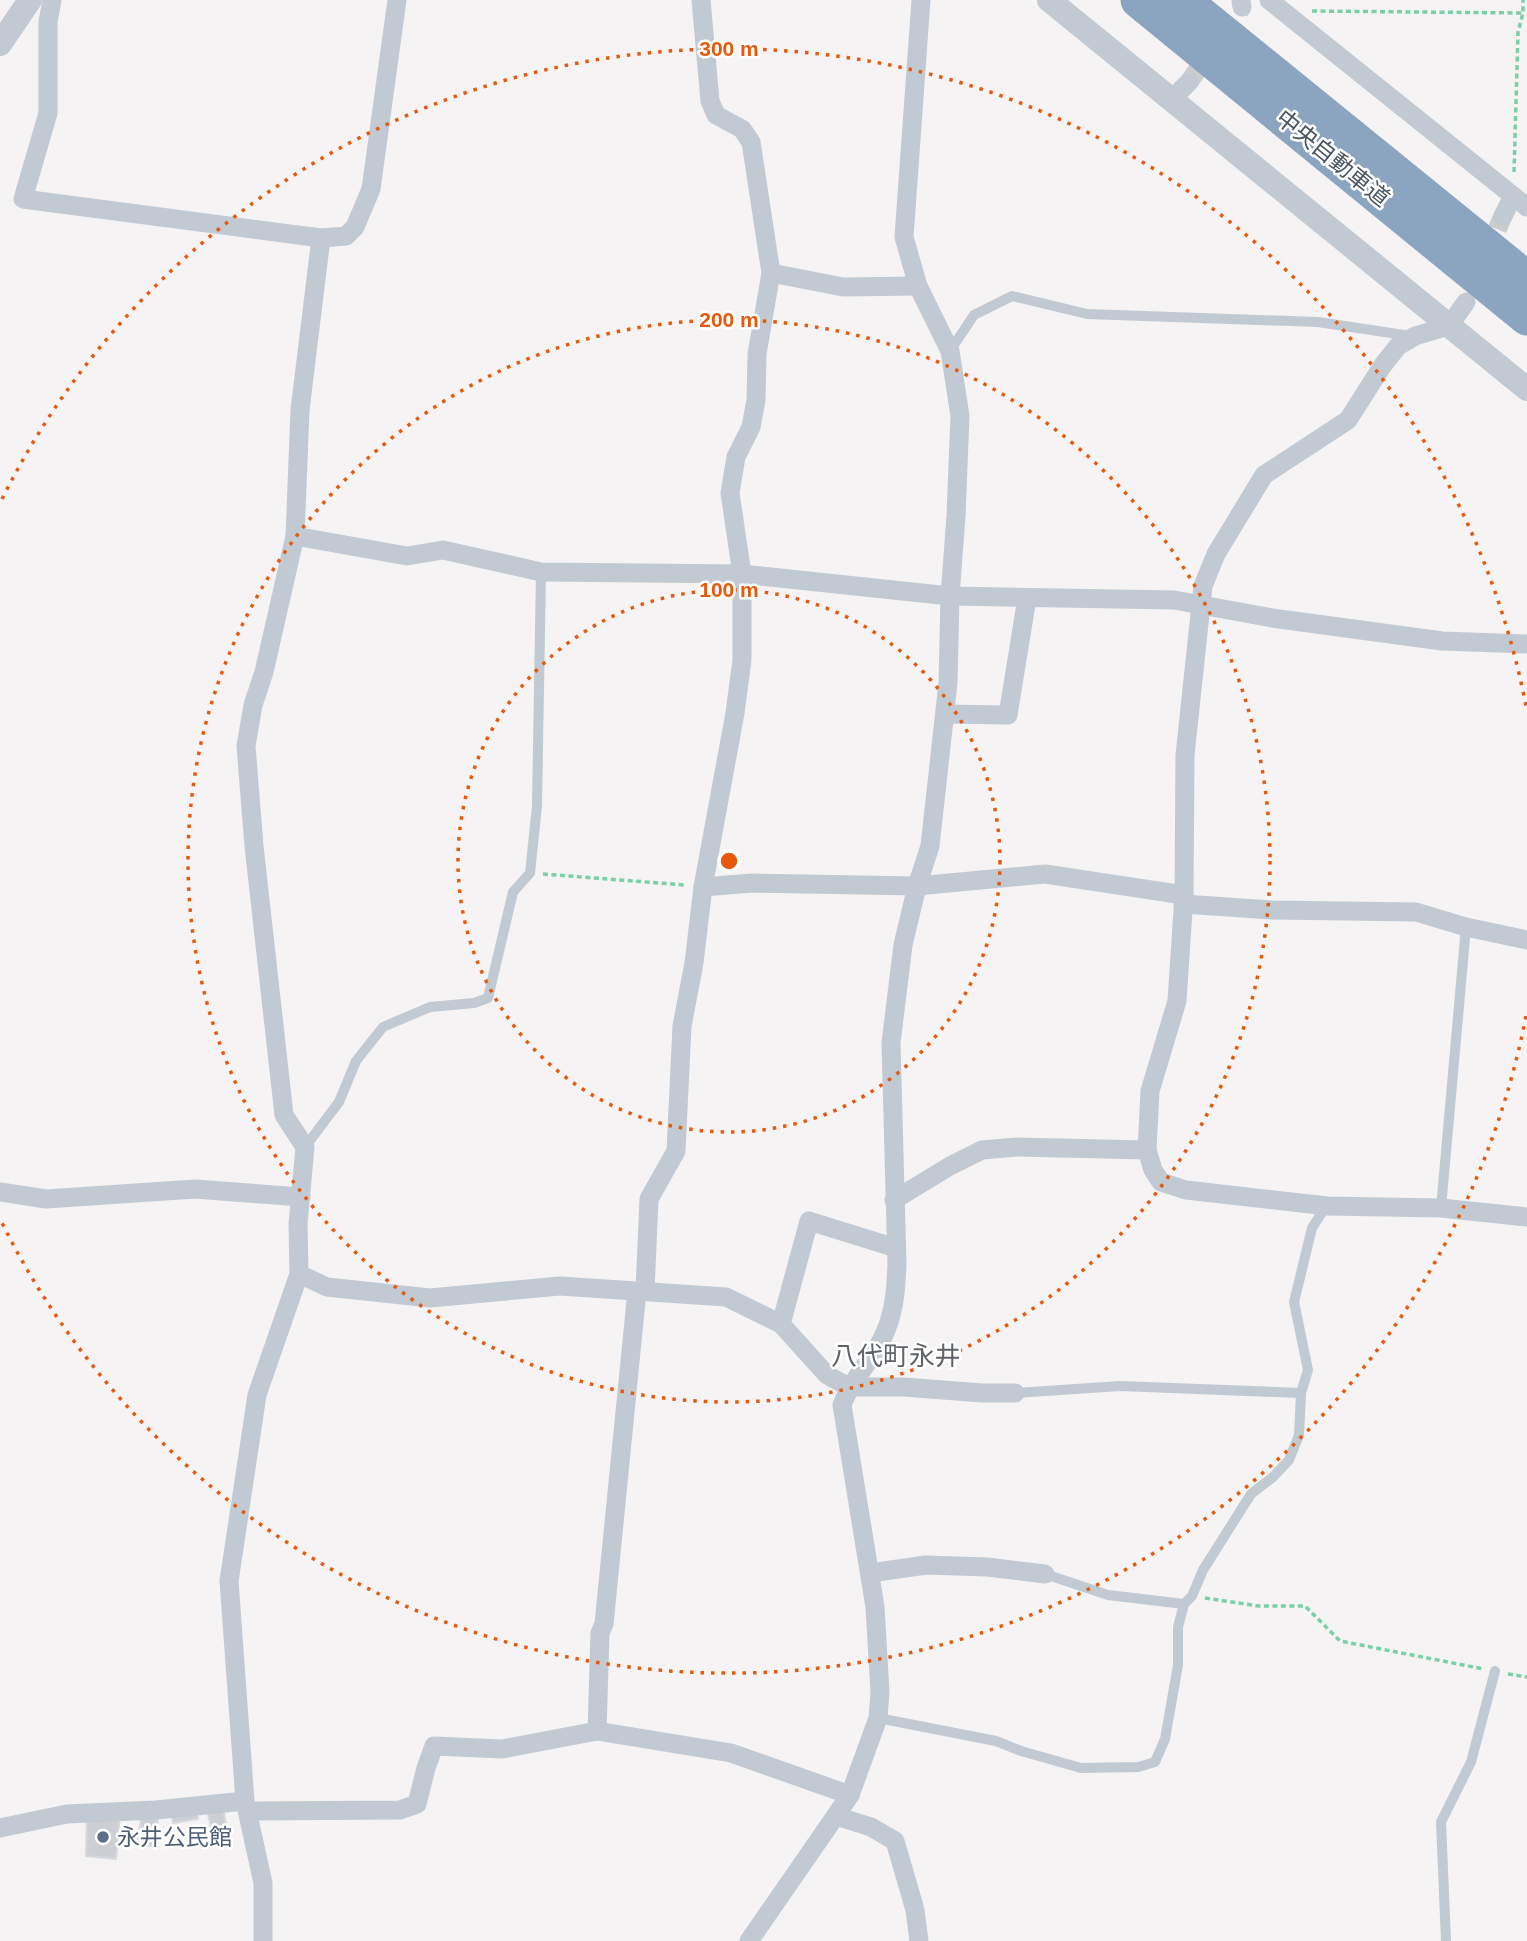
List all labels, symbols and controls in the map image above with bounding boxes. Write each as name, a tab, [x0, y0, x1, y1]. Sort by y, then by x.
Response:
text: 300 m	[699, 37, 759, 60]
street label: 中央自動車道	[1271, 104, 1395, 212]
text: 200 m	[699, 308, 759, 331]
text: 100 m	[699, 578, 759, 601]
centre of rings	[717, 849, 741, 873]
district label: 八代町永井	[831, 1341, 961, 1371]
place label: 永井公民館	[117, 1824, 232, 1850]
marker: 永井公民館	[95, 1829, 111, 1845]

